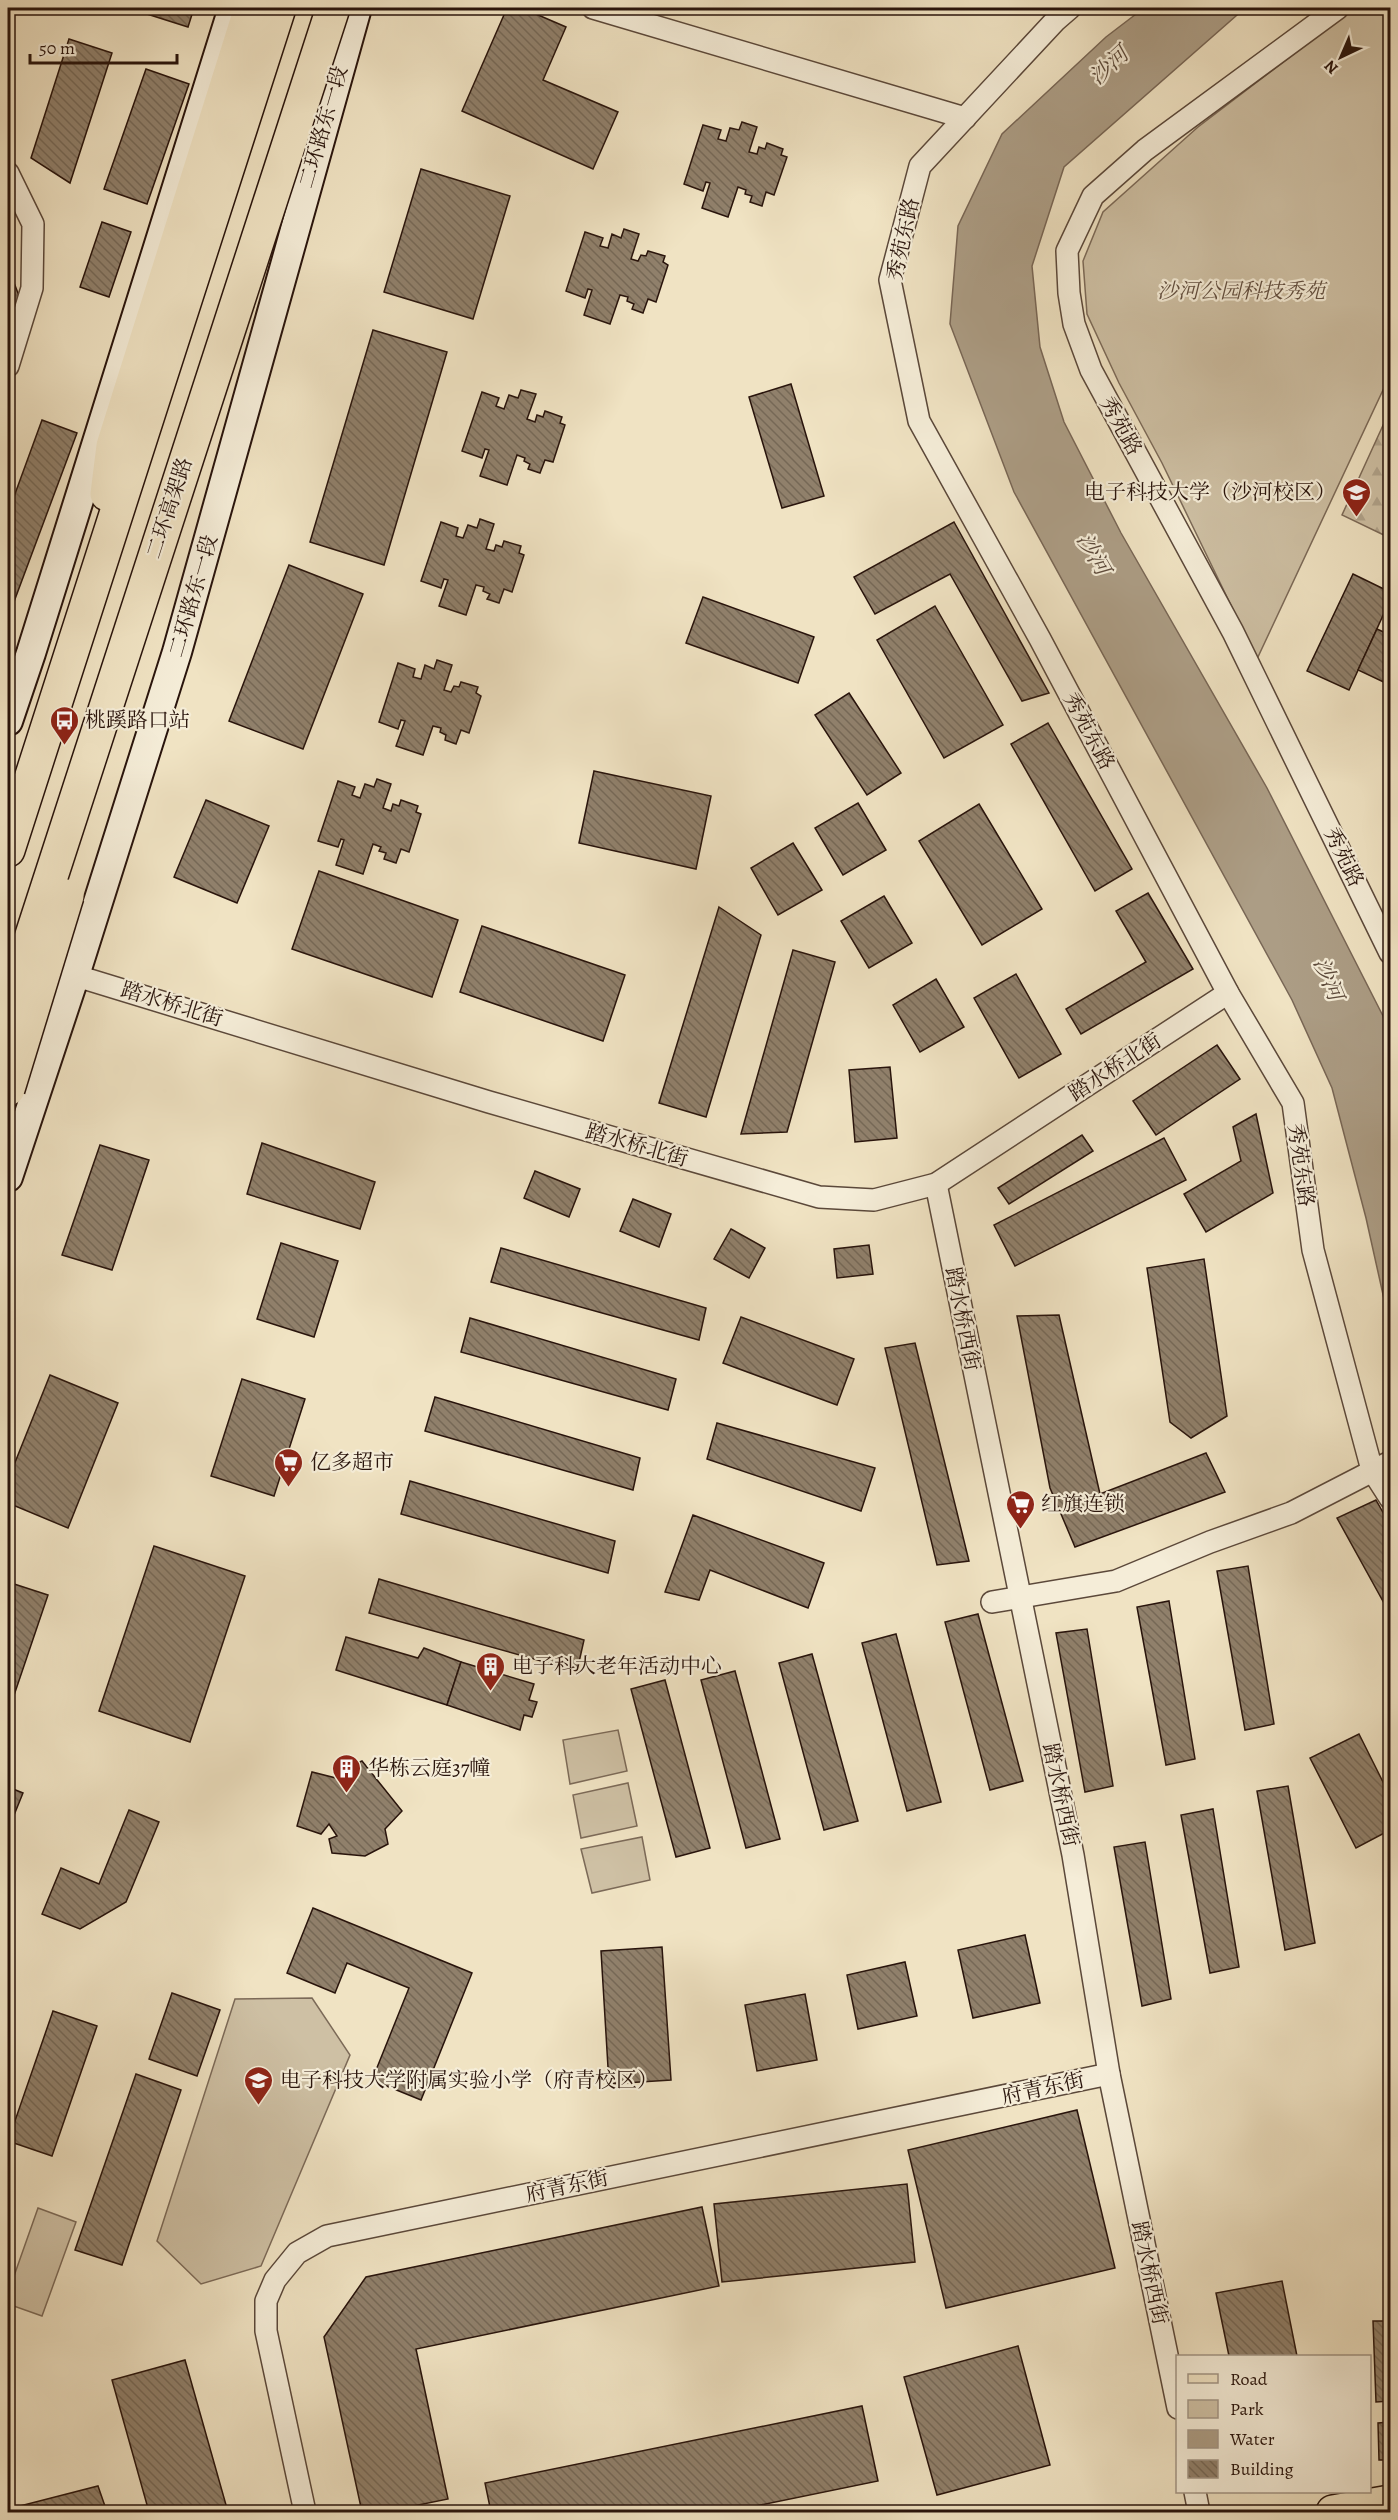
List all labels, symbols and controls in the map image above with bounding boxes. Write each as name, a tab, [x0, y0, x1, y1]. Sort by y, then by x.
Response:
scale bar	[30, 27, 177, 65]
north arrow	[1311, 27, 1371, 87]
text: 50 m	[39, 36, 75, 60]
water label: 沙河	[1083, 37, 1138, 92]
text: N	[1319, 55, 1343, 79]
street label: 二环路东一段	[292, 63, 354, 191]
street label: 秀苑东路	[881, 195, 925, 283]
park label: 沙河公园科技秀苑	[1157, 277, 1328, 305]
street label: 秀苑路	[1093, 392, 1149, 460]
street label: 二环高架路	[139, 454, 199, 562]
school or university icon: 电子科技大学（沙河校区）	[1341, 476, 1373, 518]
place label: 电子科技大学（沙河校区）	[1084, 478, 1336, 506]
water label: 沙河	[1069, 527, 1119, 584]
street label: 二环路东一段	[162, 532, 224, 660]
street label: 秀苑东路	[1057, 687, 1121, 775]
bus stop icon: 桃蹊路口站	[48, 704, 80, 746]
place label: 桃蹊路口站	[85, 706, 190, 734]
street label: 秀苑路	[1318, 823, 1370, 891]
water label: 沙河	[1306, 953, 1352, 1009]
street label: 踏水桥北街	[118, 975, 226, 1033]
street label: 踏水桥北街	[1063, 1027, 1167, 1107]
street label: 踏水桥北街	[583, 1117, 691, 1173]
street label: 秀苑东路	[1281, 1121, 1321, 1209]
street label: 踏水桥西街	[939, 1265, 987, 1373]
supermarket icon: 亿多超市	[273, 1446, 305, 1488]
place label: 亿多超市	[310, 1448, 394, 1476]
supermarket icon: 红旗连锁	[1004, 1488, 1036, 1530]
place label: 红旗连锁	[1041, 1490, 1125, 1518]
building icon: 电子科大老年活动中心	[475, 1650, 507, 1692]
place label: 电子科大老年活动中心	[512, 1652, 722, 1680]
street label: 踏水桥西街	[1036, 1741, 1086, 1849]
building icon: 华栋云庭37幢	[331, 1752, 363, 1794]
place label: 华栋云庭37幢	[368, 1754, 491, 1782]
school or university icon: 电子科技大学附属实验小学（府青校区）	[243, 2064, 275, 2106]
place label: 电子科技大学附属实验小学（府青校区）	[280, 2066, 658, 2094]
street label: 府青东街	[999, 2066, 1087, 2110]
street label: 府青东街	[523, 2164, 611, 2208]
street label: 踏水桥西街	[1125, 2219, 1175, 2327]
legend	[1176, 2355, 1371, 2493]
text: Road	[1230, 2367, 1268, 2391]
text: Park	[1230, 2397, 1264, 2421]
text: Water	[1229, 2427, 1275, 2451]
text: Building	[1230, 2457, 1294, 2481]

